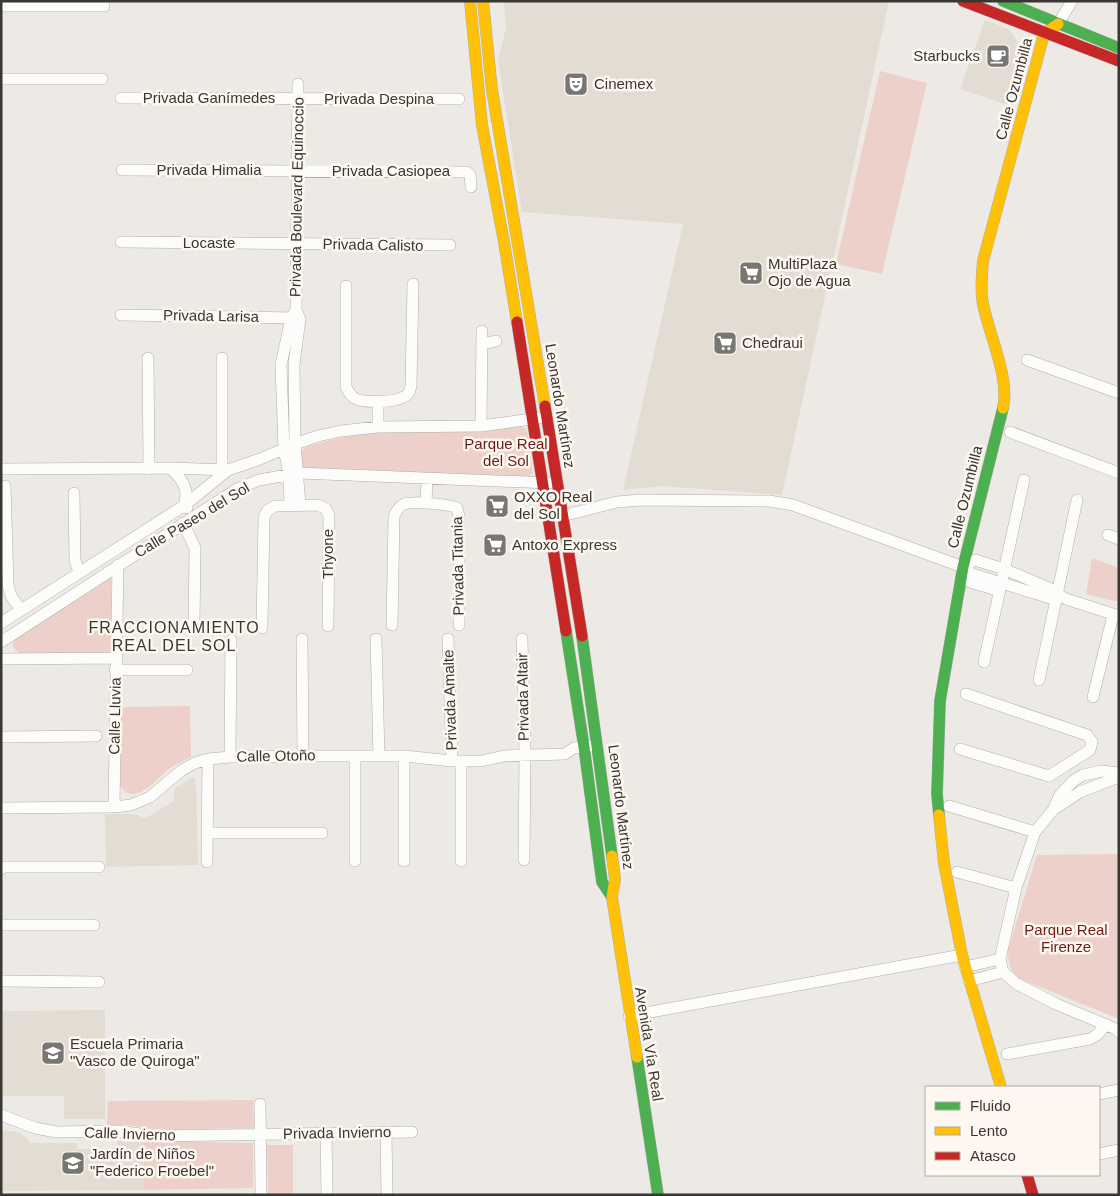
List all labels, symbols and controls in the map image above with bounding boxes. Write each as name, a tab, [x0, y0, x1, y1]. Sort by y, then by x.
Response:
street label: Calle Ozumbilla	[992, 35, 1035, 142]
cafe icon: Starbucks	[985, 43, 1011, 69]
place label: Starbucks	[913, 47, 980, 64]
theatre icon: Cinemex	[563, 71, 589, 97]
place label: Cinemex	[594, 75, 654, 92]
street label: Privada Ganímedes	[143, 89, 275, 106]
street label: Privada Despina	[324, 90, 435, 107]
street label: Privada Boulevard Equinoccio	[286, 97, 307, 297]
street label: Privada Himalia	[156, 161, 262, 178]
street label: Privada Casiopea	[332, 162, 451, 179]
street label: Locaste	[183, 234, 235, 251]
street label: Privada Calisto	[322, 235, 424, 254]
place label: MultiPlaza Ojo de Agua	[768, 255, 851, 289]
supermarket icon: MultiPlaza Ojo de Agua	[738, 260, 764, 286]
street label: Privada Larisa	[163, 306, 260, 325]
supermarket icon: Chedraui	[712, 330, 738, 356]
place label: Chedraui	[742, 334, 803, 351]
street label: Leonardo Martínez	[542, 342, 579, 469]
park label: Parque Real del Sol	[464, 435, 548, 469]
street label: Calle Ozumbilla	[944, 443, 986, 550]
street label: Calle Paseo del Sol	[131, 479, 252, 561]
place label: OXXO Real del Sol	[514, 488, 592, 522]
supermarket icon: OXXO Real del Sol	[484, 493, 510, 519]
street label: Privada Titania	[448, 516, 467, 616]
street label: Thyone	[319, 529, 336, 579]
supermarket icon: Antoxo Express	[482, 532, 508, 558]
place label: Antoxo Express	[512, 536, 617, 553]
district label: FRACCIONAMIENTO REAL DEL SOL	[88, 619, 260, 654]
street label: Privada Amalte	[439, 649, 460, 751]
street label: Privada Altair	[513, 653, 532, 741]
street label: Calle Lluvia	[105, 676, 124, 755]
street label: Leonardo Martínez	[605, 743, 638, 870]
street label: Calle Otoño	[236, 746, 316, 765]
park label: Parque Real Firenze	[1024, 921, 1108, 955]
street label: Avenida Vía Real	[632, 985, 667, 1102]
place label: Escuela Primaria "Vasco de Quiroga"	[70, 1035, 200, 1069]
school or university icon: Escuela Primaria "Vasco de Quiroga"	[40, 1040, 66, 1066]
legend	[925, 1086, 1100, 1176]
text: Fluido	[970, 1097, 1011, 1114]
text: Lento	[970, 1122, 1008, 1139]
street label: Calle Invierno	[84, 1123, 176, 1144]
street label: Privada Invierno	[283, 1123, 391, 1142]
place label: Jardín de Niños "Federico Froebel"	[90, 1145, 214, 1179]
text: Atasco	[970, 1147, 1016, 1164]
school or university icon: Jardín de Niños "Federico Froebel"	[60, 1150, 86, 1176]

